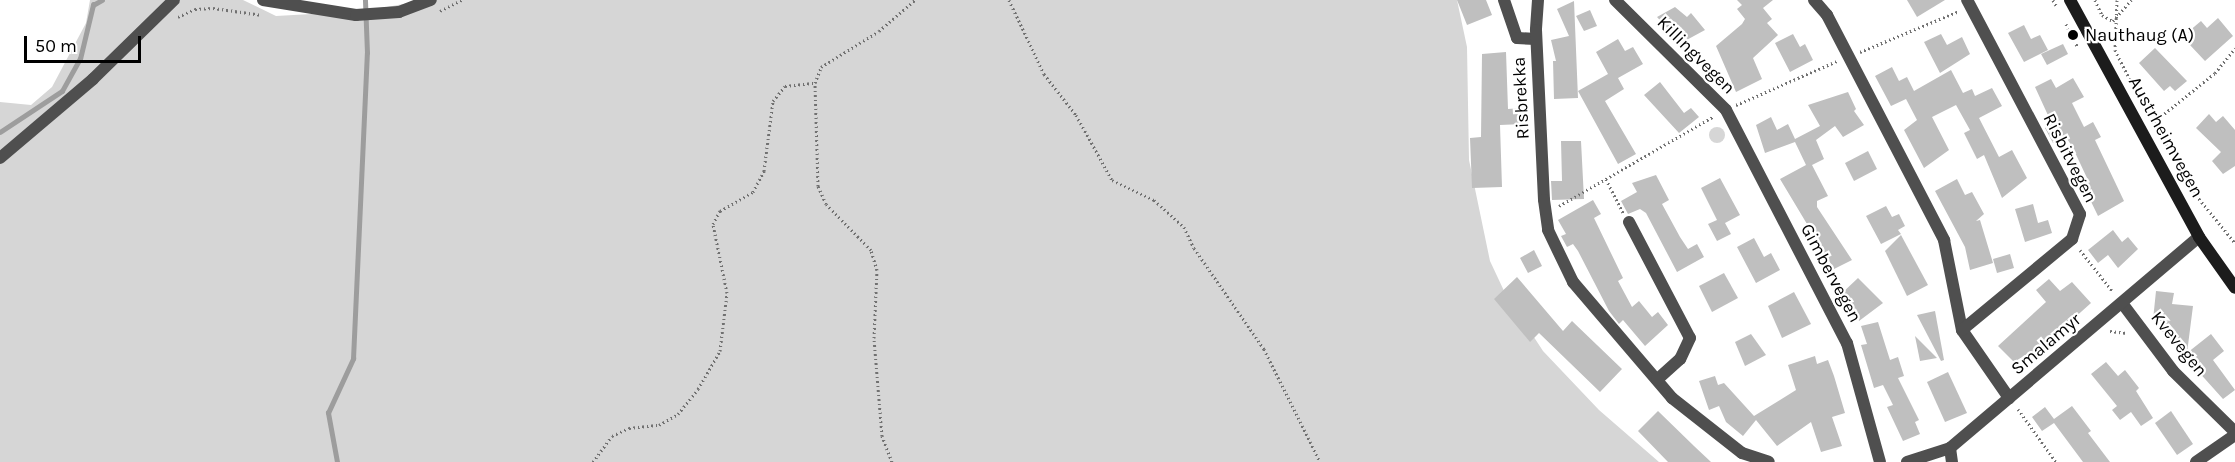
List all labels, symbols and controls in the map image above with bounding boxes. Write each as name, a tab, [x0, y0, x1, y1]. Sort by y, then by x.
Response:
street label: Killingvegen	[1653, 12, 1739, 98]
scale bar	[27, 24, 144, 62]
place label: Nauthaug (A)	[2085, 24, 2194, 46]
marker: Nauthaug (A)	[2066, 28, 2080, 42]
text: 50 m	[35, 35, 77, 57]
street label: Risbrekka	[1508, 56, 1534, 140]
street label: Austrheimvegen	[2124, 73, 2208, 201]
street label: Risbitvegen	[2038, 110, 2102, 206]
street label: Gimbervegen	[1796, 220, 1866, 326]
street label: Kvevegen	[2146, 307, 2212, 381]
street label: Smalamyr	[2007, 309, 2085, 379]

